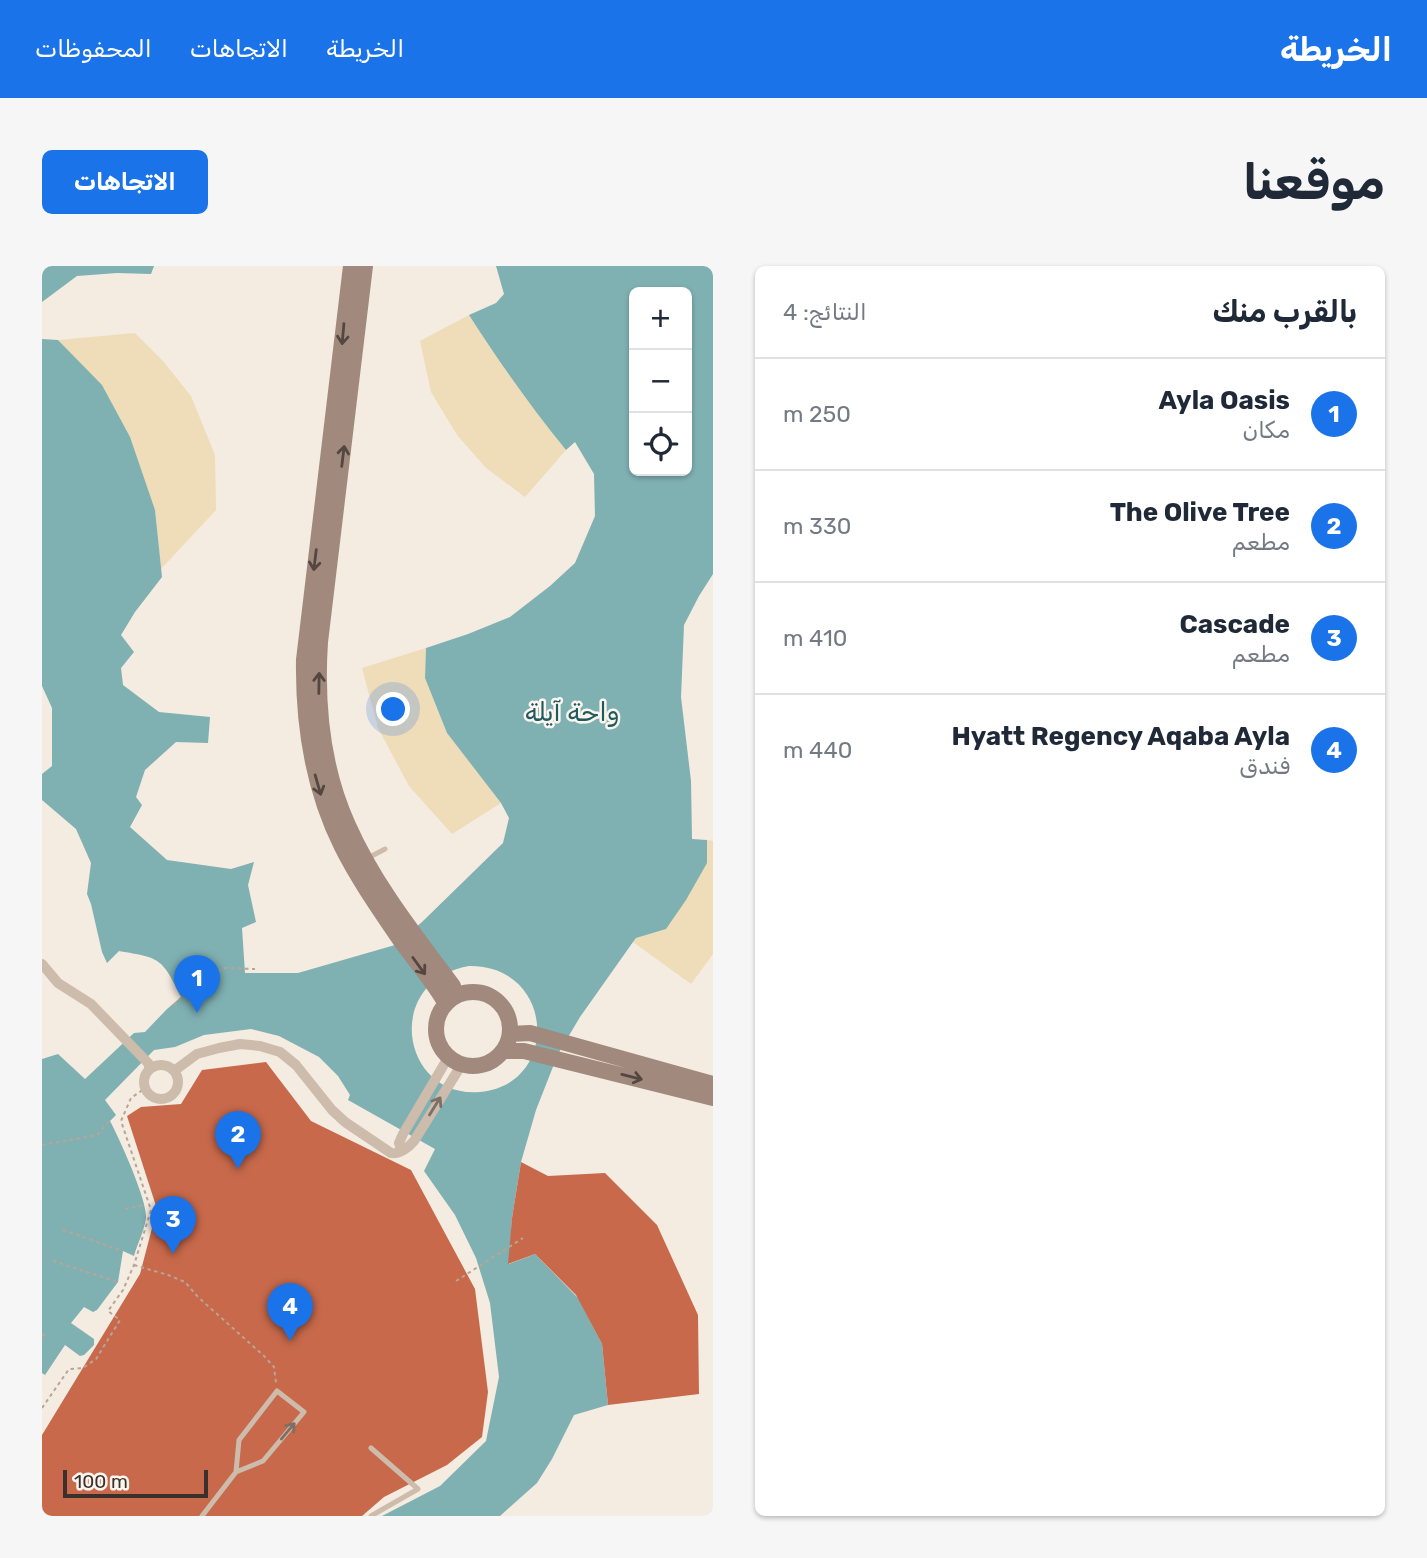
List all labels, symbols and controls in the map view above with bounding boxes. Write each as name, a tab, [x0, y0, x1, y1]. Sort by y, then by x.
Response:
text: الخريطة	[1280, 30, 1392, 69]
text: المحفوظات	[35, 35, 152, 63]
text: الاتجاهات	[190, 35, 288, 63]
text: الخريطة	[326, 35, 404, 63]
button: الاتجاهات	[42, 150, 208, 214]
text: موقعنا	[1243, 153, 1385, 211]
map controls	[629, 287, 692, 476]
button: +	[629, 287, 692, 350]
text: بالقرب منك	[1212, 294, 1357, 330]
text: النتائج: 4	[783, 298, 867, 326]
one-way arrow	[336, 322, 349, 345]
button: −	[629, 350, 692, 413]
text: Ayla Oasis	[1159, 385, 1290, 416]
text: 250 m	[783, 400, 851, 428]
text: 1	[1328, 400, 1340, 428]
button: locate	[629, 413, 692, 476]
text: مكان	[1243, 416, 1290, 444]
one-way arrow	[337, 446, 350, 468]
text: The Olive Tree	[1110, 497, 1290, 528]
text: 330 m	[783, 512, 851, 540]
text: 2	[1327, 512, 1341, 540]
text: مطعم	[1232, 528, 1290, 556]
one-way arrow	[309, 548, 322, 570]
text: Cascade	[1179, 609, 1290, 640]
text: 410 m	[783, 624, 847, 652]
text: 3	[1326, 624, 1342, 652]
text: مطعم	[1232, 640, 1290, 668]
one-way arrow	[312, 671, 325, 694]
your location	[376, 692, 410, 726]
water label: واحة آيلة	[525, 697, 619, 728]
text: Hyatt Regency Aqaba Ayla	[951, 721, 1290, 752]
text: 440 m	[783, 736, 852, 764]
text: 4	[1326, 736, 1342, 764]
text: فندق	[1239, 752, 1290, 780]
one-way arrow	[313, 774, 326, 796]
pin: 1	[174, 955, 220, 1013]
one-way arrow	[412, 957, 427, 975]
one-way arrow	[620, 1071, 643, 1084]
one-way arrow	[429, 1096, 443, 1116]
pin: 2	[215, 1111, 261, 1169]
pin: 3	[150, 1196, 196, 1254]
pin: 4	[267, 1283, 313, 1341]
one-way arrow	[280, 1423, 296, 1441]
scale bar	[63, 1467, 208, 1499]
text: 100 m	[74, 1470, 128, 1493]

